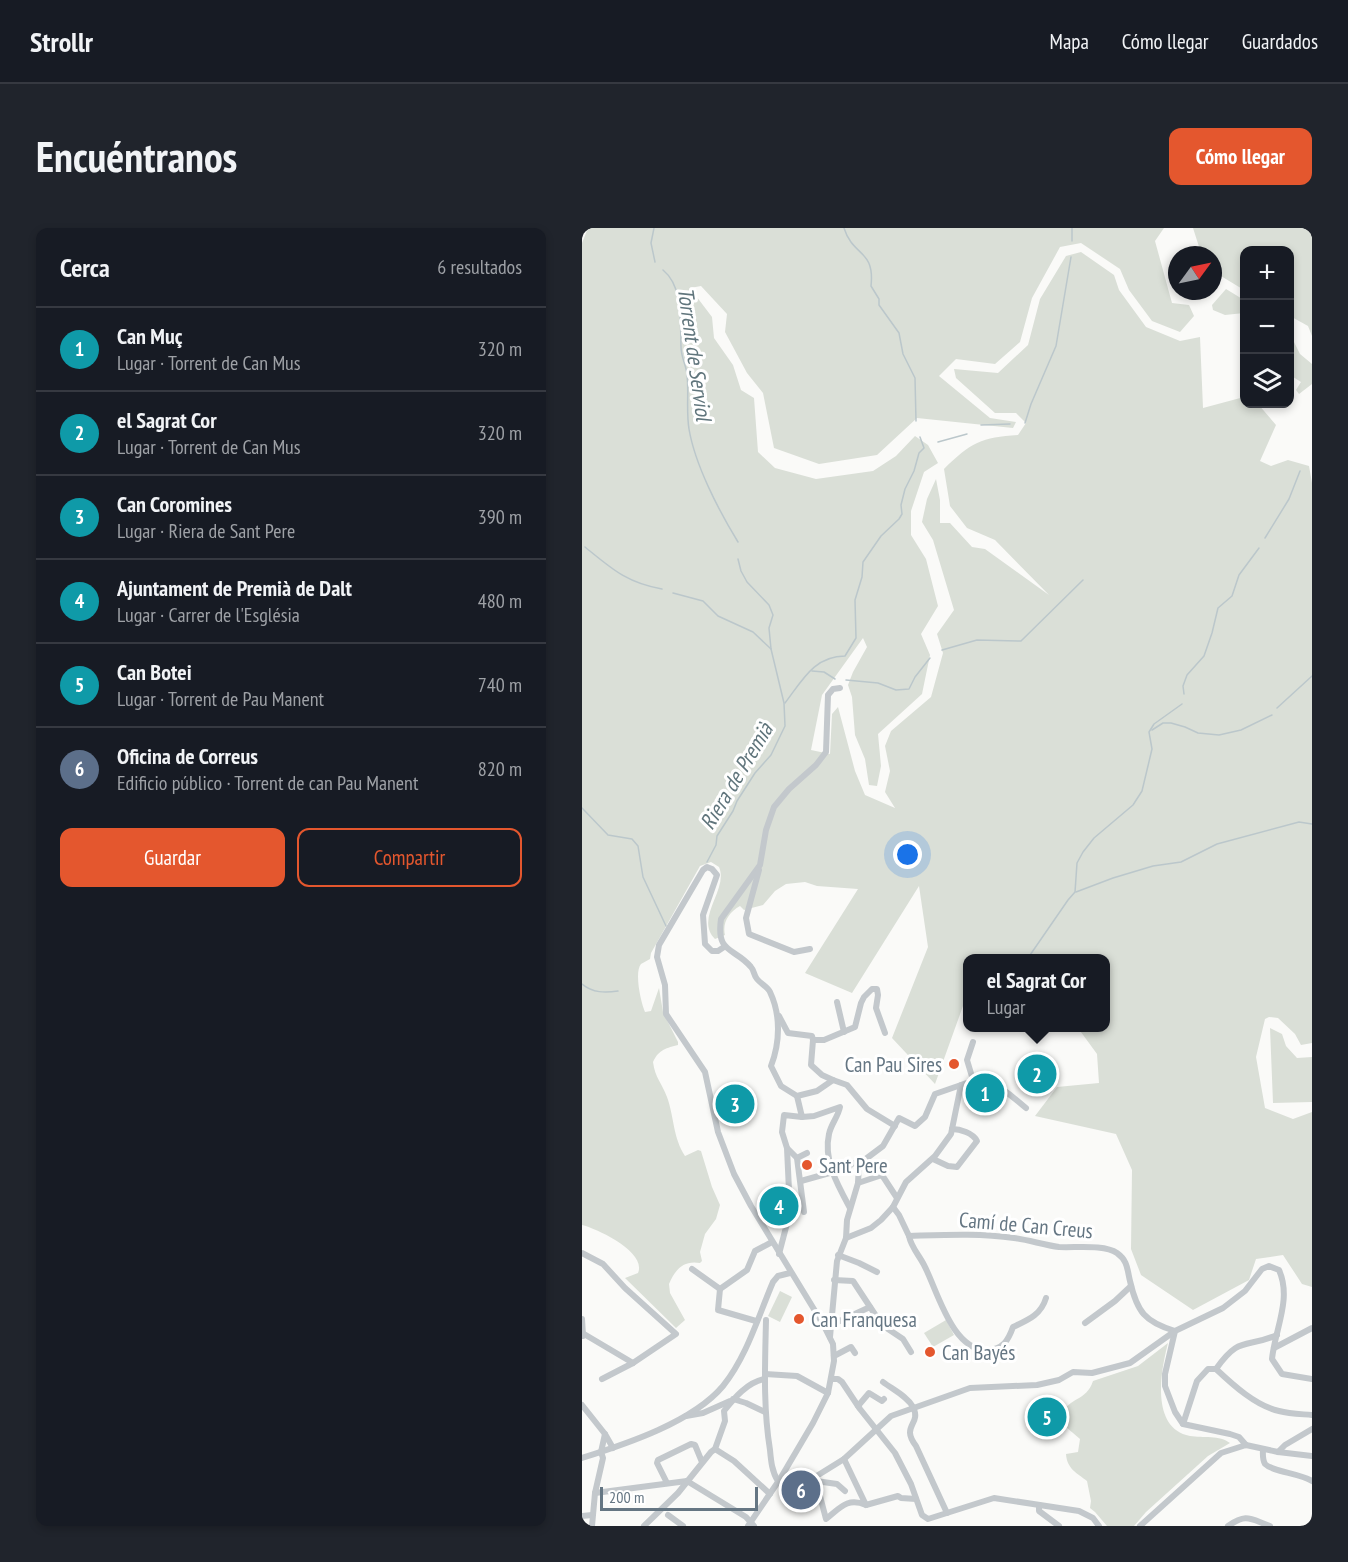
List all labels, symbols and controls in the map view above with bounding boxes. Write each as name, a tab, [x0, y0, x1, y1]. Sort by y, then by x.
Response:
text: Strollr	[30, 23, 93, 60]
text: Mapa	[1050, 28, 1089, 55]
text: Cómo llegar	[1122, 28, 1209, 55]
text: Guardados	[1242, 28, 1318, 55]
button: Cómo llegar	[1169, 128, 1312, 185]
text: Encuéntranos	[36, 129, 237, 184]
north arrow	[1168, 246, 1222, 300]
map controls	[1240, 246, 1294, 408]
button: +	[1240, 246, 1294, 300]
text: Cerca	[60, 251, 110, 284]
text: 6 resultados	[437, 254, 522, 280]
water label: Torrent de Serviol	[672, 286, 718, 424]
button: −	[1240, 300, 1294, 354]
text: Can Muç	[117, 322, 182, 350]
text: 1	[75, 336, 84, 362]
text: 320 m	[478, 336, 522, 362]
text: Lugar · Torrent de Can Mus	[117, 350, 301, 376]
button: layers	[1240, 354, 1294, 408]
text: el Sagrat Cor	[117, 406, 217, 434]
text: 2	[75, 420, 84, 446]
text: 320 m	[478, 420, 522, 446]
text: Lugar · Torrent de Can Mus	[117, 434, 301, 460]
text: Can Coromines	[117, 490, 232, 518]
text: 3	[75, 504, 84, 530]
text: 390 m	[478, 504, 522, 530]
text: Lugar · Riera de Sant Pere	[117, 518, 295, 544]
text: Ajuntament de Premià de Dalt	[117, 574, 352, 602]
text: 4	[75, 588, 84, 614]
text: 480 m	[478, 588, 522, 614]
text: Lugar · Carrer de l'Església	[117, 602, 300, 628]
text: Can Botei	[117, 658, 192, 686]
text: 5	[75, 672, 84, 698]
text: 740 m	[478, 672, 522, 698]
text: Lugar · Torrent de Pau Manent	[117, 686, 324, 712]
water label: Riera de Premià	[693, 717, 779, 834]
text: Oficina de Correus	[117, 742, 258, 770]
text: 6	[75, 756, 84, 782]
text: 820 m	[478, 756, 522, 782]
text: Edificio público · Torrent de can Pau Manent	[117, 770, 418, 796]
button: Guardar	[60, 828, 285, 887]
button: Compartir	[297, 828, 522, 887]
your location	[893, 840, 922, 869]
popup	[963, 954, 1110, 1032]
text: el Sagrat Cor	[987, 966, 1086, 994]
text: Lugar	[987, 994, 1026, 1020]
place label: Can Pau Sires	[845, 1051, 942, 1078]
pin: 2	[1018, 1052, 1056, 1096]
marker: Can Pau Sires	[947, 1057, 961, 1071]
pin: 1	[966, 1070, 1004, 1116]
pin: 3	[716, 1082, 754, 1126]
place label: Sant Pere	[819, 1152, 888, 1179]
marker: Sant Pere	[800, 1158, 814, 1172]
pin: 4	[760, 1184, 798, 1228]
street label: Camí de Can Creus	[958, 1206, 1094, 1244]
place label: Can Franquesa	[811, 1306, 917, 1333]
marker: Can Franquesa	[792, 1312, 806, 1326]
place label: Can Bayés	[942, 1339, 1015, 1366]
marker: Can Bayés	[923, 1345, 937, 1359]
pin: 5	[1028, 1394, 1066, 1440]
pin: 6	[782, 1468, 820, 1512]
scale bar	[600, 1484, 758, 1512]
text: 200 m	[609, 1487, 644, 1507]

